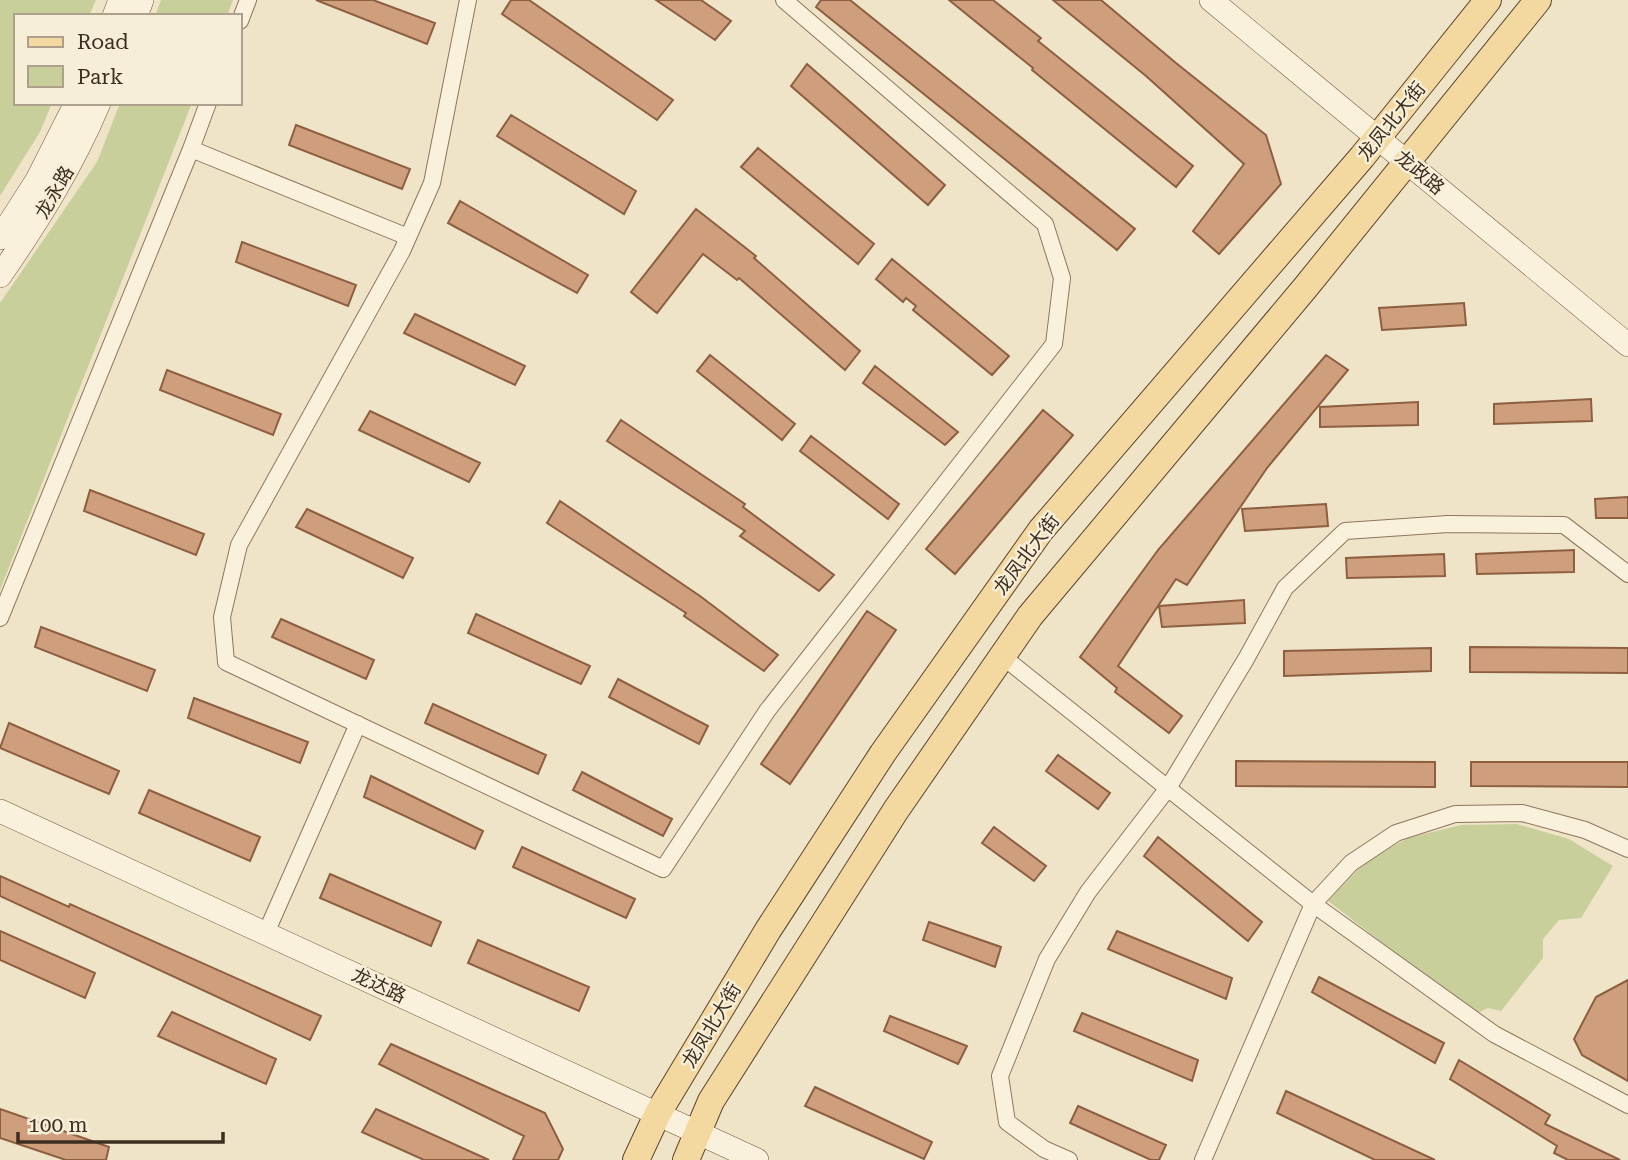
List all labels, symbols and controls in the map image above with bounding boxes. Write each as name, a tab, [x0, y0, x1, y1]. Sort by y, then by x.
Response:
legend	[14, 14, 242, 105]
text: Road	[77, 30, 129, 54]
text: Park	[77, 65, 123, 89]
street label: 龙凤北大街	[1353, 77, 1430, 165]
street label: 龙政路	[1390, 145, 1449, 200]
street label: 龙永路	[30, 162, 79, 223]
street label: 龙凤北大街	[989, 509, 1064, 599]
street label: 龙达路	[348, 963, 409, 1008]
street label: 龙凤北大街	[677, 979, 746, 1072]
scale bar	[18, 1100, 222, 1144]
text: 100 m	[28, 1113, 88, 1137]

